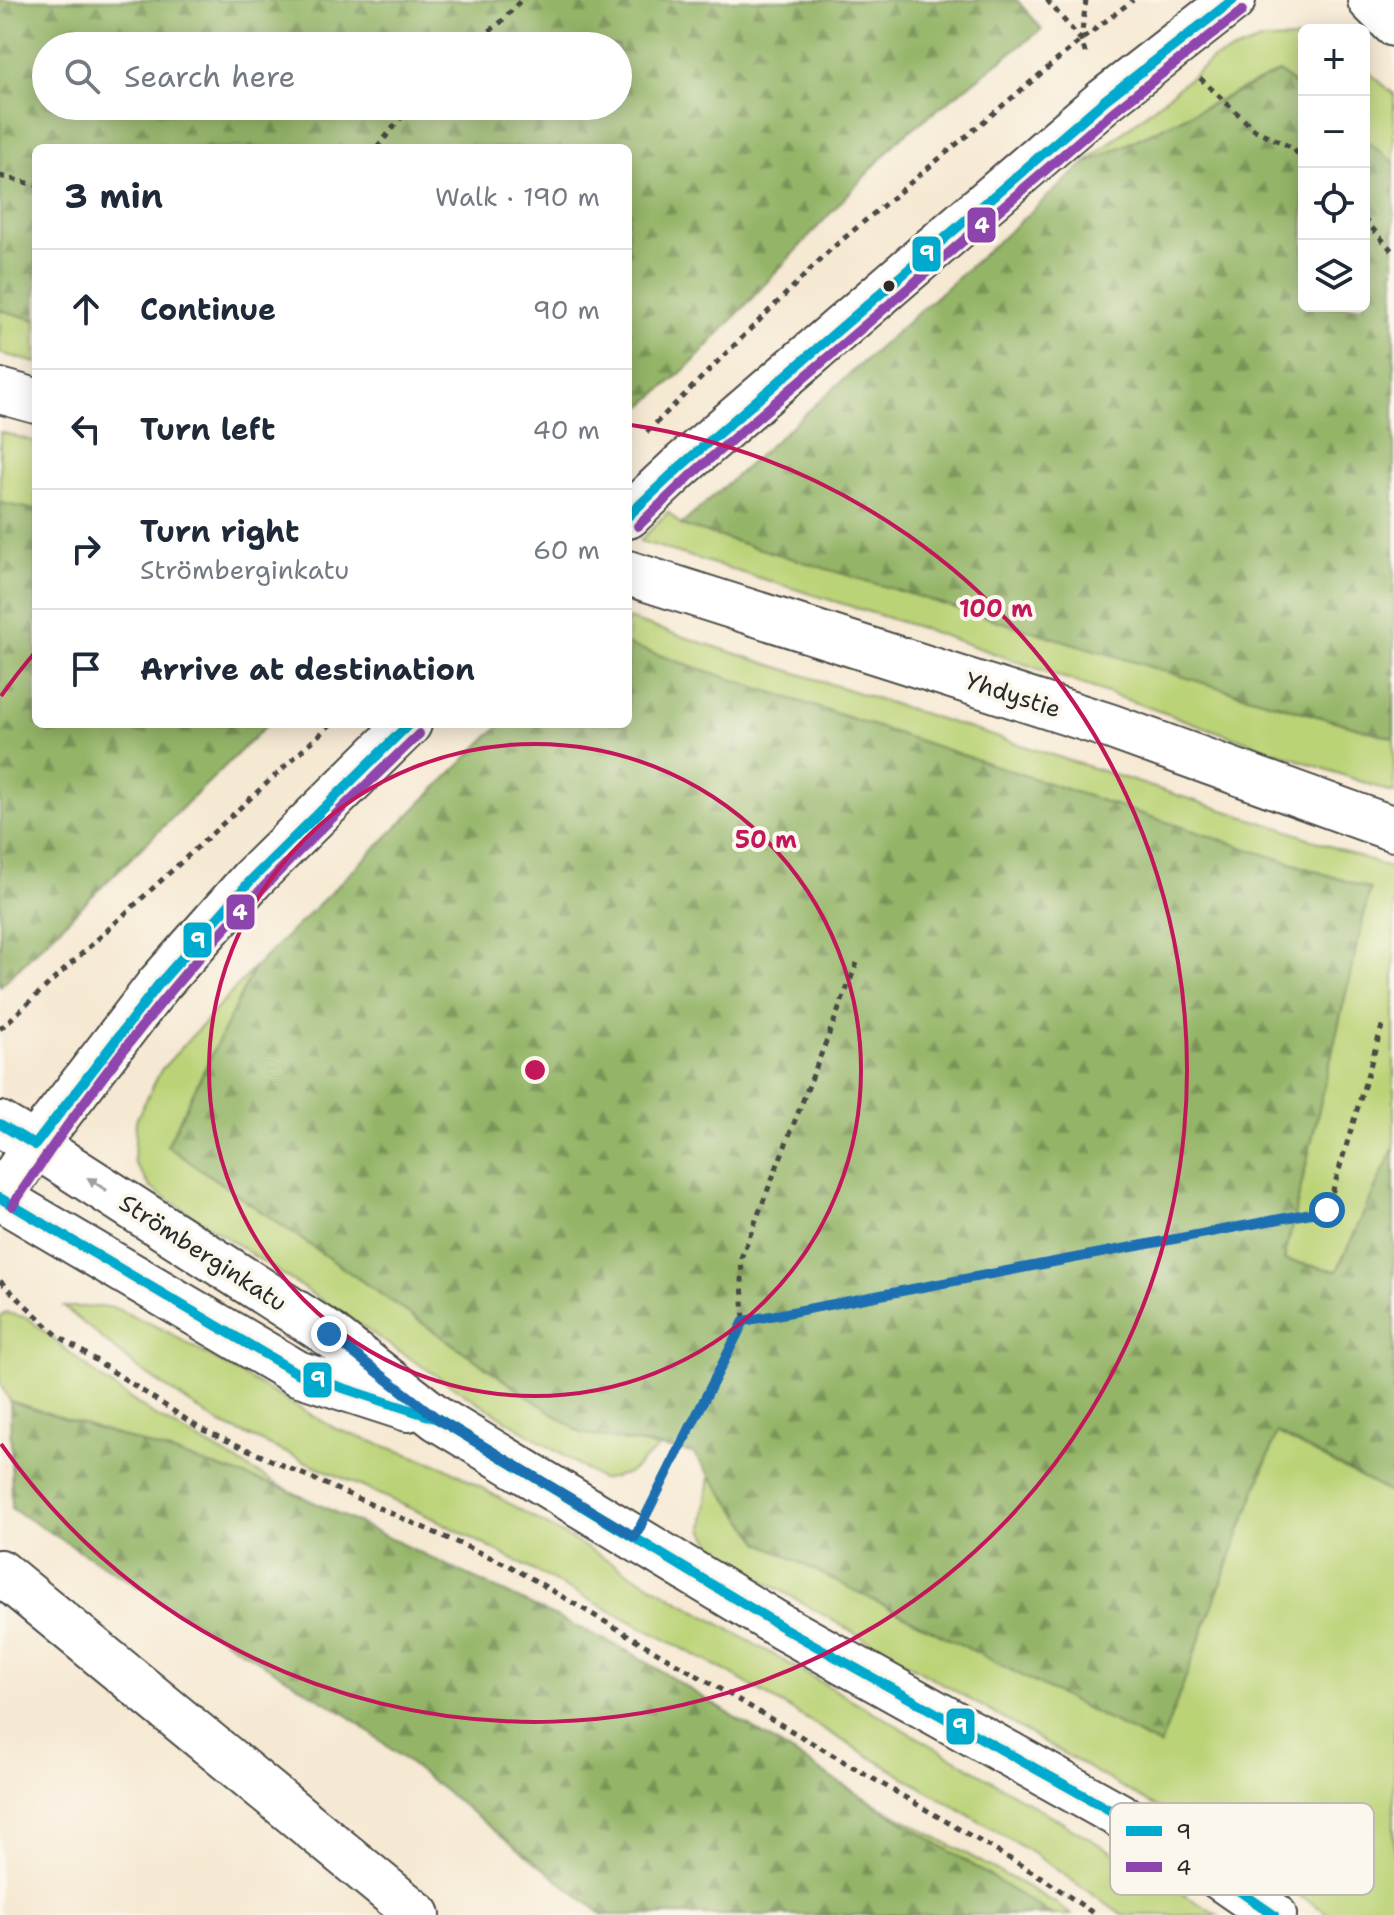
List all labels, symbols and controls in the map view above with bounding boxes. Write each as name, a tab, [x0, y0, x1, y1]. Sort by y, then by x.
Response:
map controls	[1298, 24, 1370, 312]
button: +	[1298, 24, 1370, 96]
search box	[32, 32, 632, 120]
icon: search	[60, 54, 104, 98]
text: Search here	[124, 56, 295, 97]
button: −	[1298, 96, 1370, 168]
button: locate	[1298, 168, 1370, 240]
text: 3 min	[64, 173, 163, 219]
text: Walk · 190 m	[435, 179, 600, 214]
line badge: 4	[966, 206, 997, 244]
text: 4	[974, 211, 990, 240]
line badge: 9	[911, 235, 942, 273]
text: 9	[919, 239, 935, 268]
button: layers	[1298, 240, 1370, 312]
unlabelled marker	[881, 278, 897, 294]
icon: ahead	[64, 287, 108, 331]
text: Continue	[140, 289, 276, 330]
text: 90 m	[533, 292, 600, 327]
icon: left	[64, 407, 108, 451]
text: Turn left	[140, 409, 275, 450]
text: 40 m	[533, 412, 600, 447]
text: Turn right	[140, 511, 299, 552]
icon: right	[64, 527, 108, 571]
text: 60 m	[533, 532, 600, 567]
text: Strömberginkatu	[140, 552, 349, 587]
text: 100 m	[959, 593, 1033, 625]
icon: arrive	[64, 647, 108, 691]
text: Arrive at destination	[140, 649, 475, 690]
street label: Yhdystie	[961, 665, 1065, 725]
text: 50 m	[735, 824, 797, 856]
line badge: 4	[225, 893, 256, 931]
text: 4	[232, 898, 248, 927]
line badge: 9	[182, 921, 213, 959]
text: 9	[190, 926, 206, 955]
centre of rings	[521, 1056, 549, 1084]
one-way arrow	[86, 1178, 108, 1192]
street label: Strömberginkatu	[113, 1187, 293, 1319]
route start	[1309, 1192, 1345, 1228]
route end	[311, 1316, 347, 1352]
line badge: 9	[302, 1361, 333, 1399]
text: 9	[310, 1365, 326, 1394]
line badge: 9	[945, 1707, 976, 1746]
text: 9	[952, 1712, 968, 1741]
legend	[1110, 1803, 1374, 1895]
text: 9	[1176, 1817, 1191, 1846]
text: 4	[1176, 1853, 1191, 1882]

